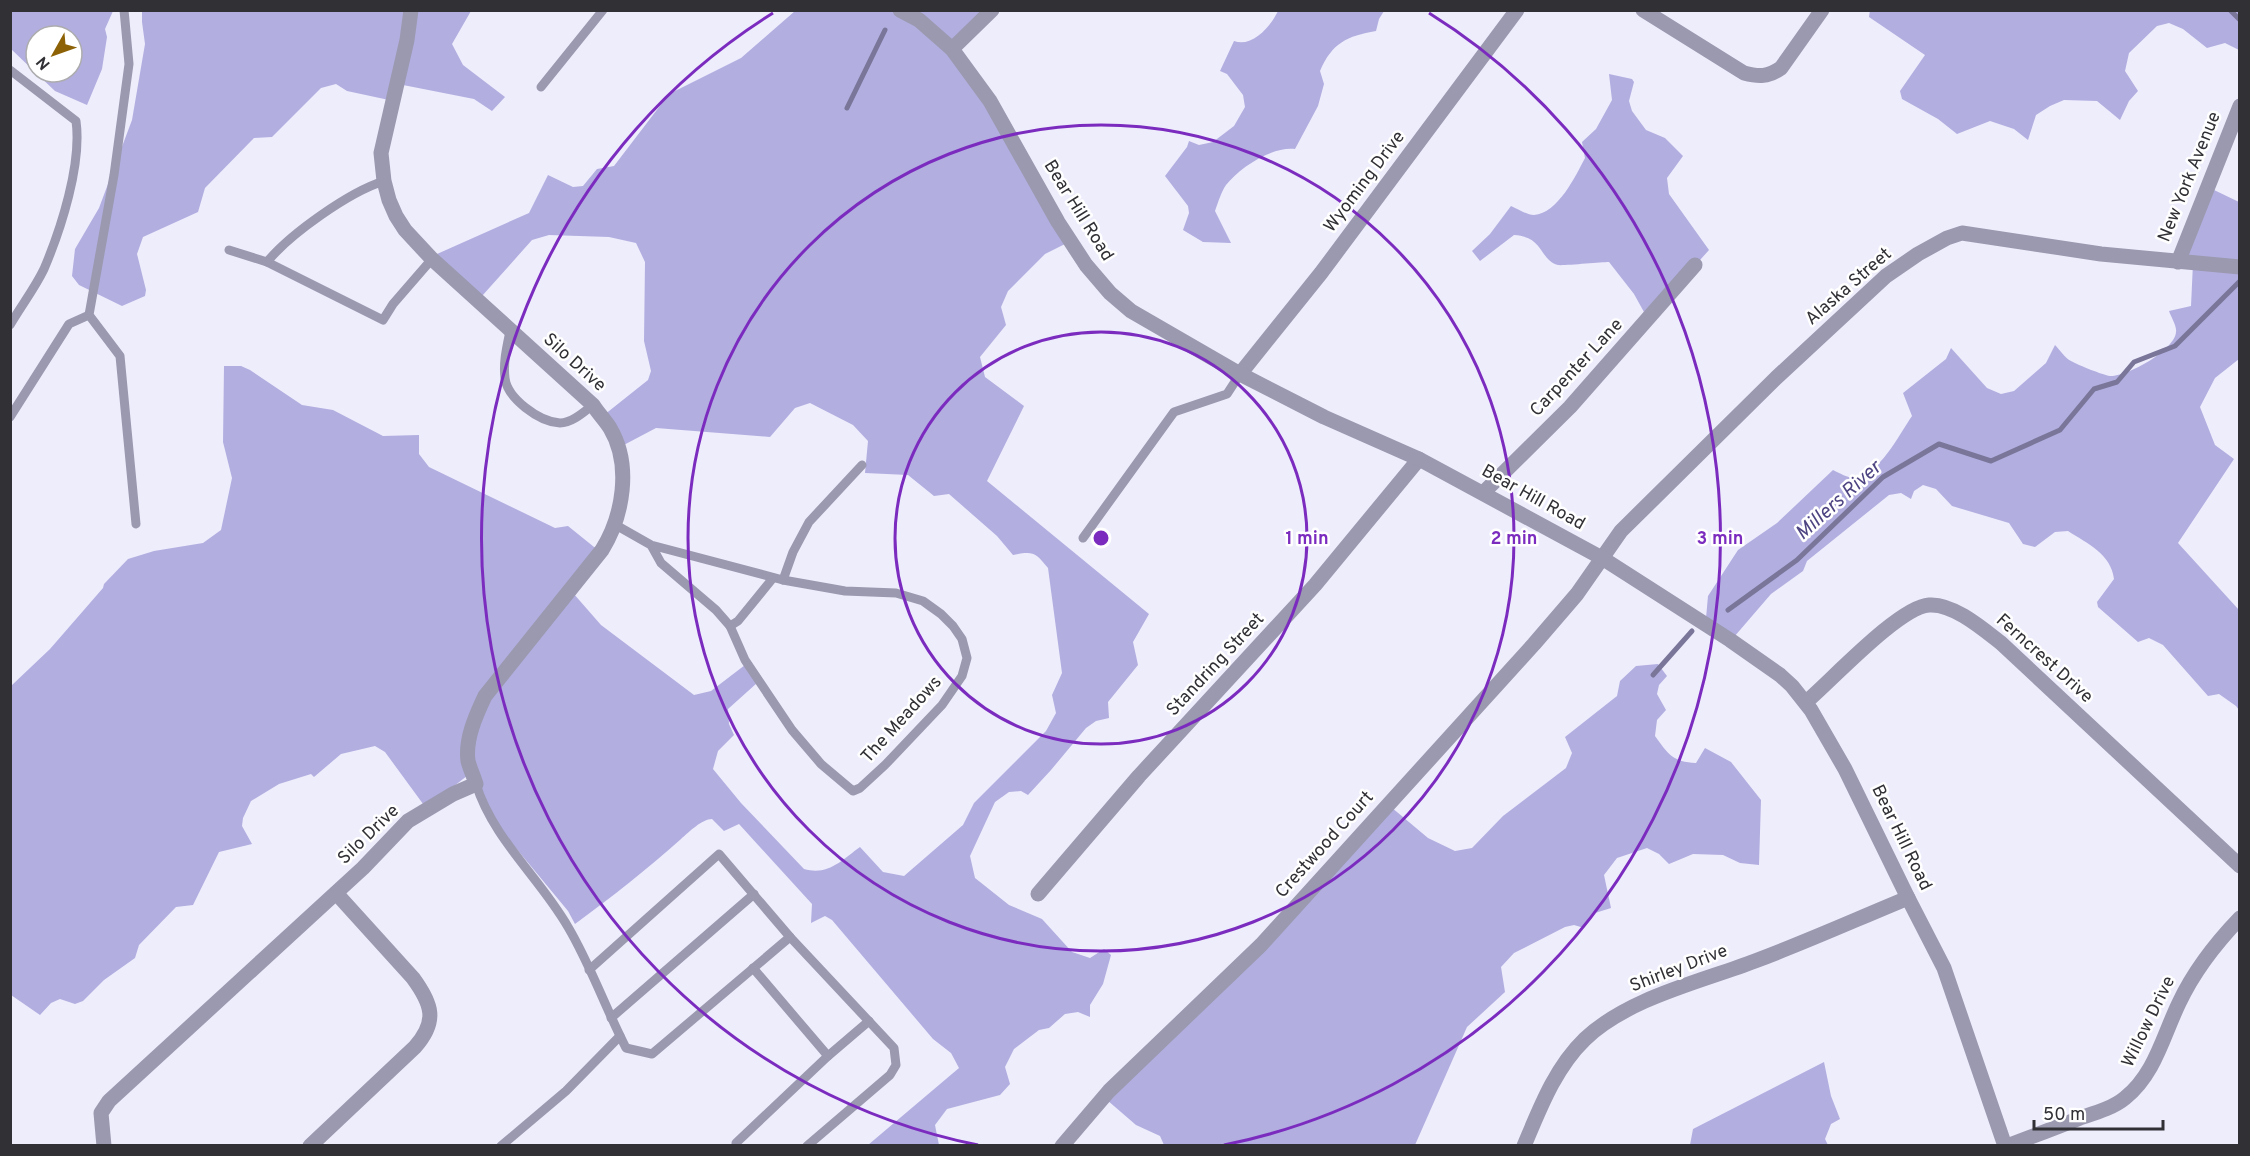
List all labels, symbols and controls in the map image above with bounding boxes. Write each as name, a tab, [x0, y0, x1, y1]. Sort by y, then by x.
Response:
north arrow	[24, 24, 84, 84]
text: N	[33, 52, 55, 73]
street label: New York Avenue	[2153, 108, 2227, 246]
street label: Wyoming Drive	[1319, 127, 1411, 237]
street label: Bear Hill Road	[1038, 156, 1118, 266]
street label: Alaska Street	[1801, 243, 1897, 331]
street label: Carpenter Lane	[1526, 314, 1628, 422]
street label: Silo Drive	[538, 329, 610, 397]
water label: Millers River	[1790, 455, 1889, 547]
street label: Bear Hill Road	[1477, 460, 1589, 536]
centre of rings	[1091, 528, 1111, 548]
text: 1 min	[1285, 528, 1329, 551]
text: 2 min	[1490, 528, 1538, 551]
text: 3 min	[1697, 528, 1743, 551]
street label: Standring Street	[1162, 608, 1270, 722]
street label: Ferncrest Drive	[1991, 609, 2097, 709]
street label: The Meadows	[857, 671, 947, 769]
street label: Bear Hill Road	[1865, 781, 1937, 895]
street label: Crestwood Court	[1271, 787, 1379, 903]
street label: Silo Drive	[333, 800, 405, 870]
street label: Shirley Drive	[1627, 940, 1731, 998]
street label: Willow Drive	[2117, 973, 2181, 1071]
scale bar	[2034, 1093, 2163, 1131]
text: 50 m	[2043, 1104, 2085, 1127]

